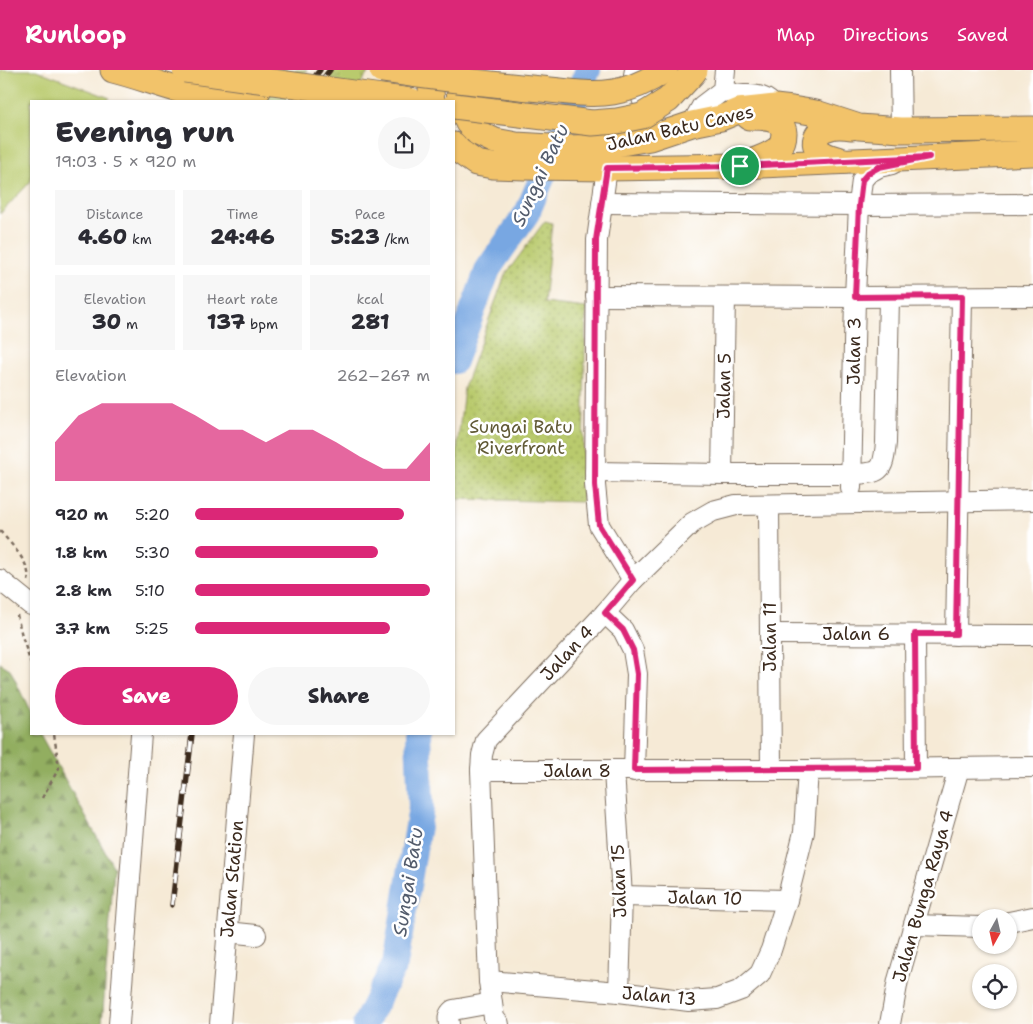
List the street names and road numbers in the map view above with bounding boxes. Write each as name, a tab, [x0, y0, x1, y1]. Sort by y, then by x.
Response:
street label: Jalan Batu Caves	[604, 99, 756, 157]
street label: Jalan 3	[841, 317, 867, 385]
street label: Jalan 5	[711, 353, 737, 419]
street label: Jalan 11	[758, 602, 782, 672]
street label: Jalan 4	[535, 620, 599, 686]
street label: Jalan 6	[822, 622, 890, 646]
street label: Jalan 8	[543, 759, 611, 783]
street label: Jalan Bunga Raya 4	[887, 807, 959, 985]
street label: Jalan Station	[215, 819, 249, 939]
street label: Jalan 15	[606, 844, 632, 918]
street label: Jalan 10	[667, 885, 743, 911]
street label: Jalan 13	[621, 981, 697, 1011]

